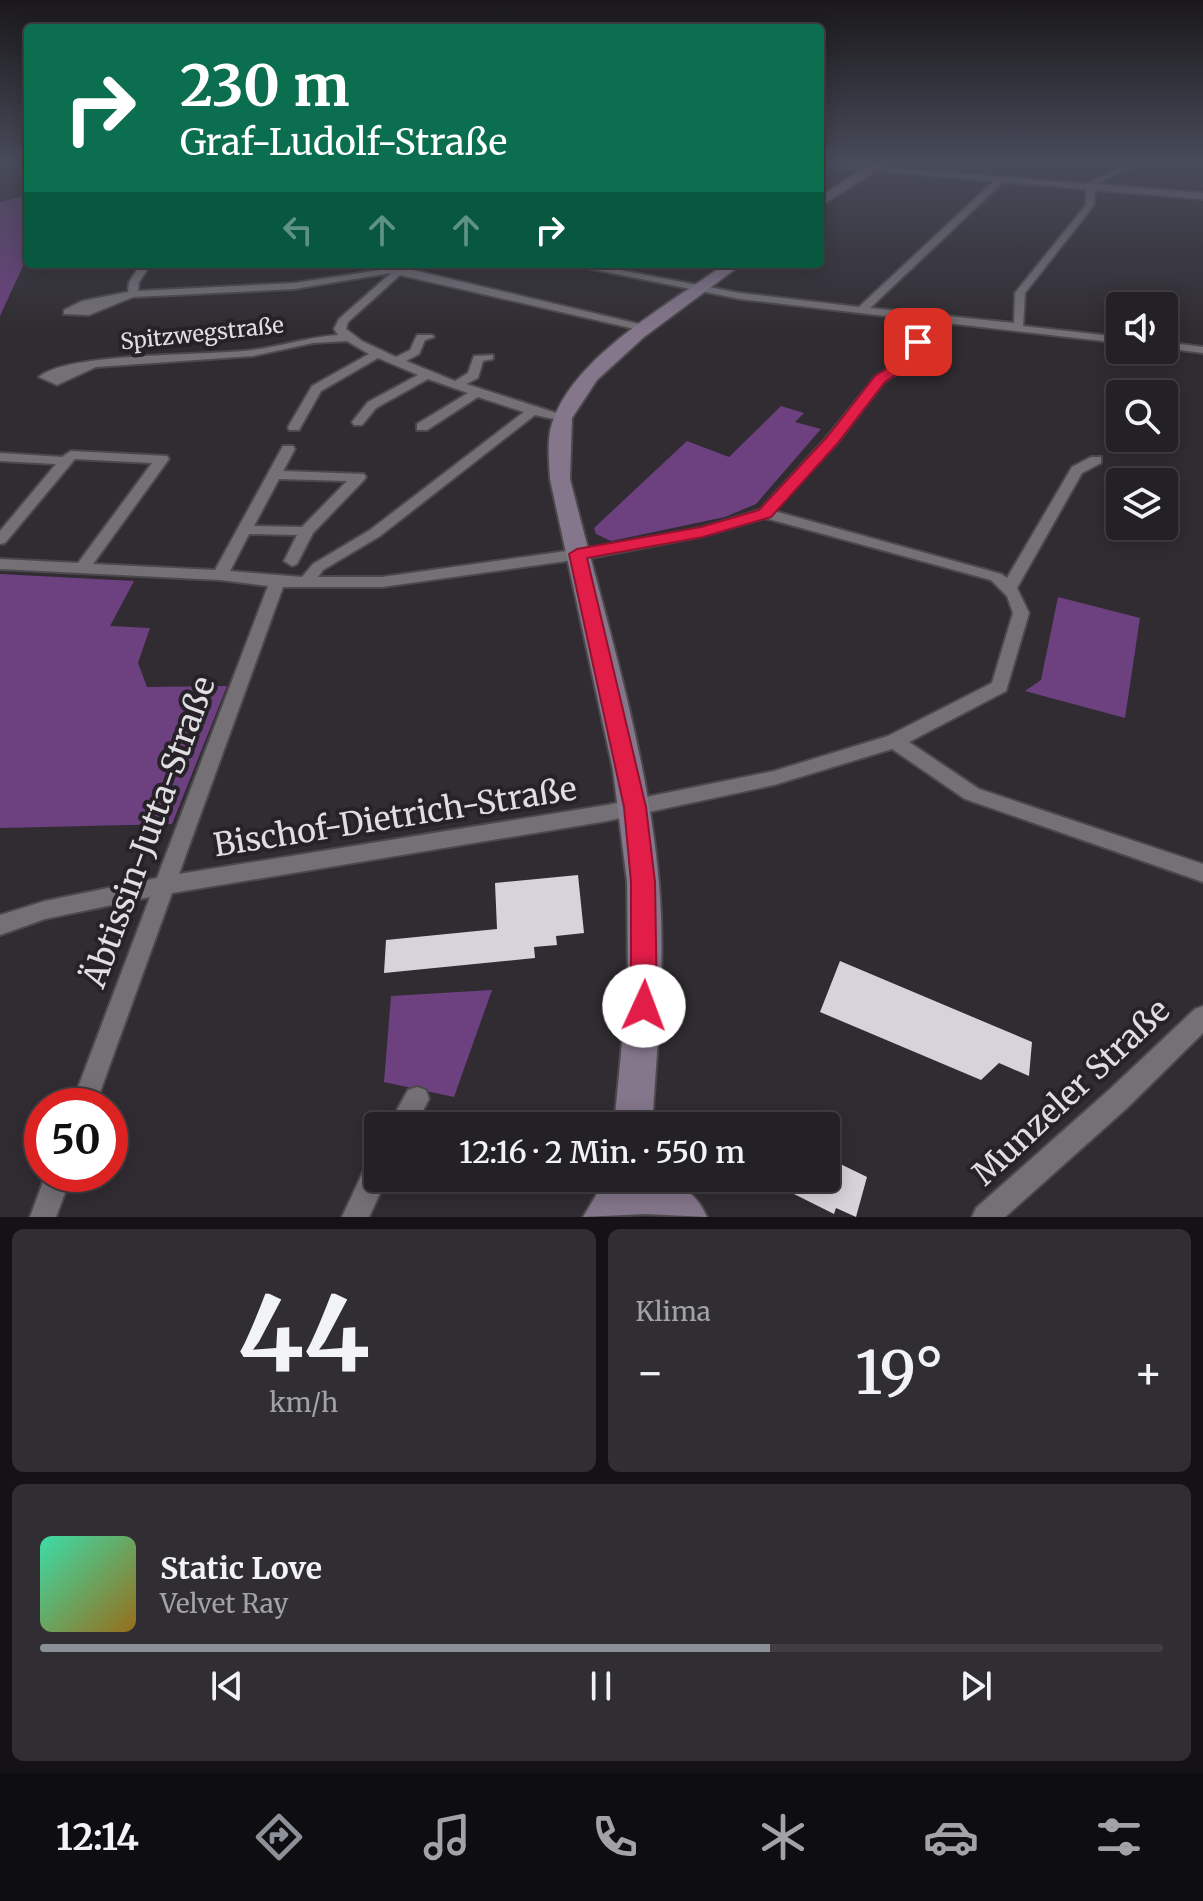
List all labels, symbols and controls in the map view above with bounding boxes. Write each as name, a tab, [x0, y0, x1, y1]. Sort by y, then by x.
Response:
text: 230 m	[180, 51, 350, 121]
icon: right	[48, 56, 152, 160]
text: Graf-Ludolf-Straße	[180, 120, 507, 165]
icon: left	[276, 208, 320, 252]
icon: ahead	[360, 208, 404, 252]
icon: ahead	[444, 208, 488, 252]
icon: right	[528, 208, 572, 252]
map controls	[1106, 292, 1178, 540]
button: sound	[1106, 292, 1178, 364]
pin	[884, 308, 952, 376]
street label: Spitzwegstraße	[119, 310, 285, 356]
icon: arrive	[896, 320, 940, 364]
button: search	[1106, 380, 1178, 452]
button: layers	[1106, 468, 1178, 540]
street label: Äbtissin-Jutta-Straße	[74, 671, 224, 994]
street label: Bischof-Dietrich-Straße	[211, 769, 579, 865]
position arrow	[602, 964, 686, 1048]
street label: Munzeler Straße	[964, 990, 1178, 1194]
speed limit sign: 50	[24, 1088, 128, 1192]
text: 12:16 · 2 Min. · 550 m	[459, 1133, 745, 1171]
text: 44	[238, 1269, 370, 1399]
text: Klima	[636, 1295, 711, 1328]
text: 19°	[855, 1335, 943, 1410]
text: −	[636, 1345, 665, 1400]
text: +	[1134, 1345, 1163, 1400]
text: km/h	[269, 1386, 338, 1419]
text: Static Love	[160, 1549, 322, 1587]
text: Velvet Ray	[160, 1587, 288, 1620]
icon: previous	[205, 1664, 249, 1708]
icon: pause	[579, 1664, 623, 1708]
icon: next	[954, 1664, 998, 1708]
icon: directions	[251, 1809, 307, 1865]
icon: music	[419, 1809, 475, 1865]
icon: phone	[587, 1809, 643, 1865]
icon: climate	[755, 1809, 811, 1865]
icon: car	[923, 1809, 979, 1865]
icon: filters	[1091, 1809, 1147, 1865]
text: 12:14	[56, 1815, 139, 1860]

